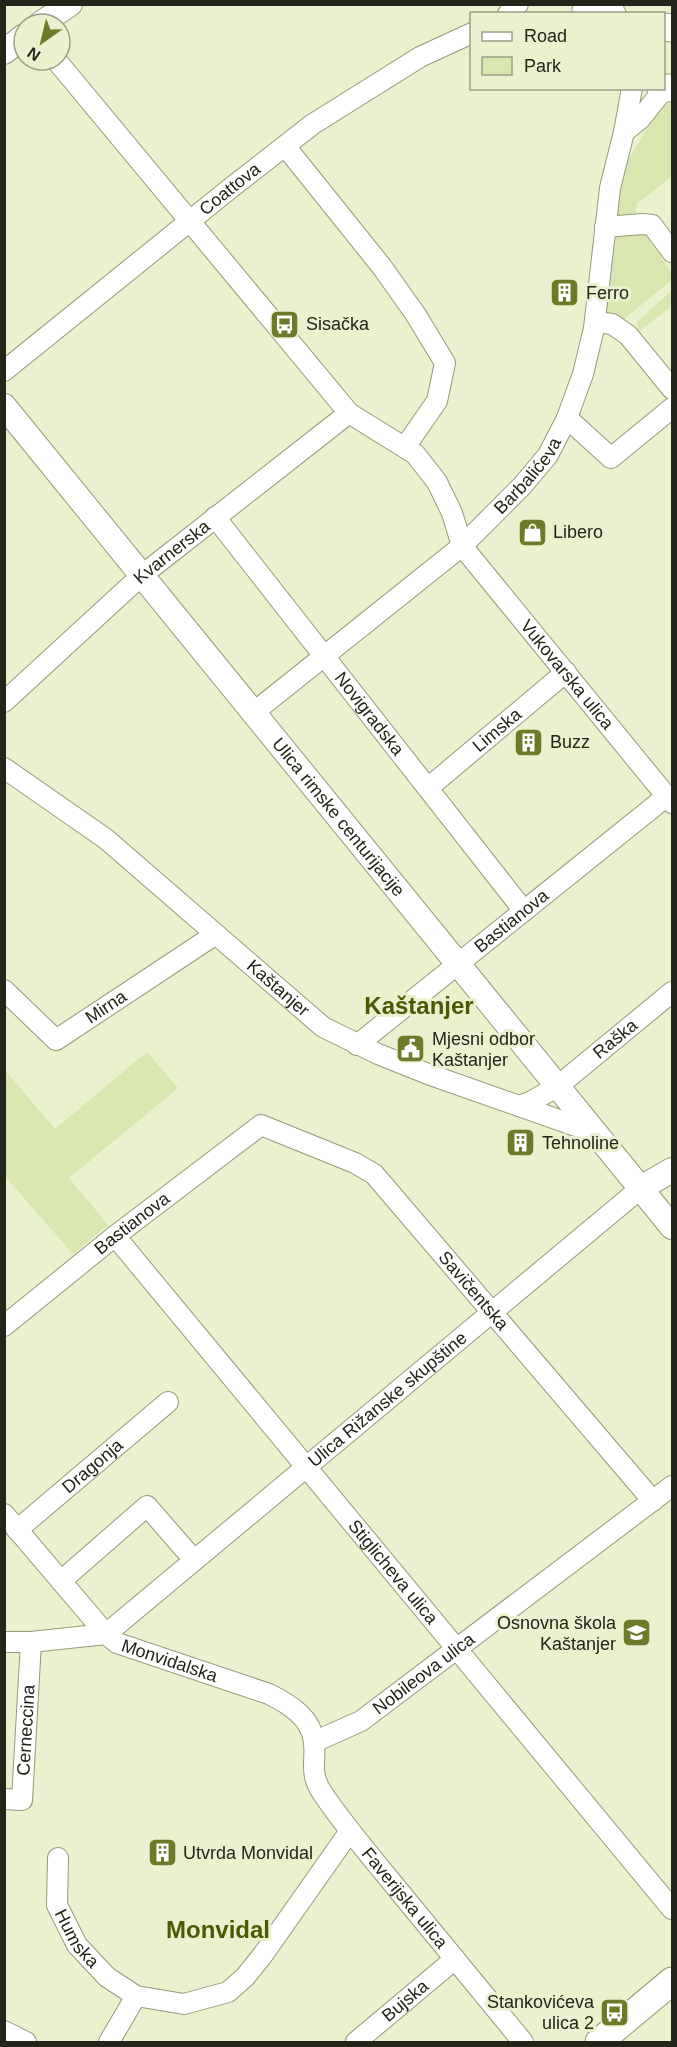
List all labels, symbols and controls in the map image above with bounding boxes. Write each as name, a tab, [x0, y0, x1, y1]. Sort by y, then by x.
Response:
north arrow	[12, 12, 72, 72]
legend	[470, 12, 665, 90]
text: Road	[524, 26, 567, 46]
text: N	[24, 44, 43, 64]
text: Park	[524, 56, 562, 76]
street label: Coattova	[195, 158, 265, 219]
building icon: Ferro	[549, 277, 581, 309]
place label: Ferro	[586, 283, 629, 303]
bus stop icon: Sisačka	[269, 308, 301, 340]
place label: Sisačka	[306, 314, 370, 334]
street label: Barbalićeva	[490, 433, 566, 518]
street label: Kvarnerska	[129, 515, 214, 588]
shop icon: Libero	[516, 516, 548, 548]
place label: Libero	[553, 522, 603, 542]
street label: Vukovarska ulica	[516, 616, 618, 734]
street label: Novigradska	[331, 668, 409, 760]
street label: Limska	[469, 703, 526, 756]
building icon: Buzz	[513, 726, 545, 758]
place label: Buzz	[550, 732, 590, 752]
street label: Ulica rimske centurijacije	[268, 734, 409, 900]
street label: Bastianova	[470, 885, 553, 957]
street label: Kaštanjer	[243, 956, 313, 1021]
street label: Mirna	[82, 986, 131, 1028]
district label: Kaštanjer	[364, 992, 474, 1019]
street label: Raška	[589, 1014, 642, 1063]
place label: Mjesni odbor Kaštanjer	[432, 1029, 535, 1070]
public building icon: Mjesni odbor Kaštanjer	[395, 1033, 427, 1065]
building icon: Tehnoline	[505, 1127, 537, 1159]
place label: Tehnoline	[542, 1133, 619, 1153]
street label: Bastianova	[90, 1188, 174, 1259]
street label: Savičentska	[434, 1247, 513, 1335]
street label: Ulica Rižanske skupštine	[304, 1328, 471, 1471]
street label: Dragonja	[58, 1434, 128, 1497]
street label: Stiglicheva ulica	[344, 1516, 442, 1629]
place label: Osnovna škola Kaštanjer	[497, 1613, 617, 1654]
school or university icon: Osnovna škola Kaštanjer	[621, 1617, 653, 1649]
street label: Nobileova ulica	[369, 1628, 479, 1718]
street label: Monvidalska	[119, 1635, 221, 1686]
street label: Cerneccina	[13, 1683, 39, 1776]
building icon: Utvrda Monvidal	[146, 1837, 178, 1869]
place label: Utvrda Monvidal	[183, 1843, 313, 1863]
street label: Faverijska ulica	[358, 1844, 452, 1953]
street label: Humska	[51, 1906, 104, 1972]
district label: Monvidal	[166, 1916, 270, 1943]
street label: Bujska	[378, 1975, 433, 2026]
place label: Stankovićeva ulica 2	[487, 1992, 595, 2033]
bus stop icon: Stankovićeva ulica 2	[599, 1996, 631, 2028]

